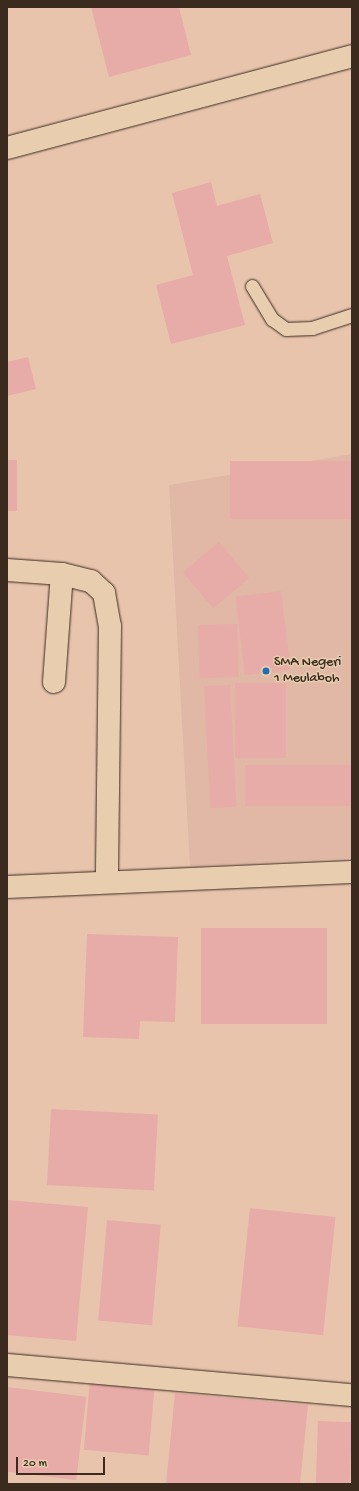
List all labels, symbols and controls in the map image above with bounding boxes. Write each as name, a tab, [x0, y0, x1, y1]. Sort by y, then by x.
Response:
place label: SMA Negeri 1 Meulaboh	[274, 655, 341, 688]
marker: SMA Negeri 1 Meulaboh	[261, 666, 271, 676]
scale bar	[18, 1449, 107, 1475]
text: 20 m	[23, 1457, 47, 1471]

